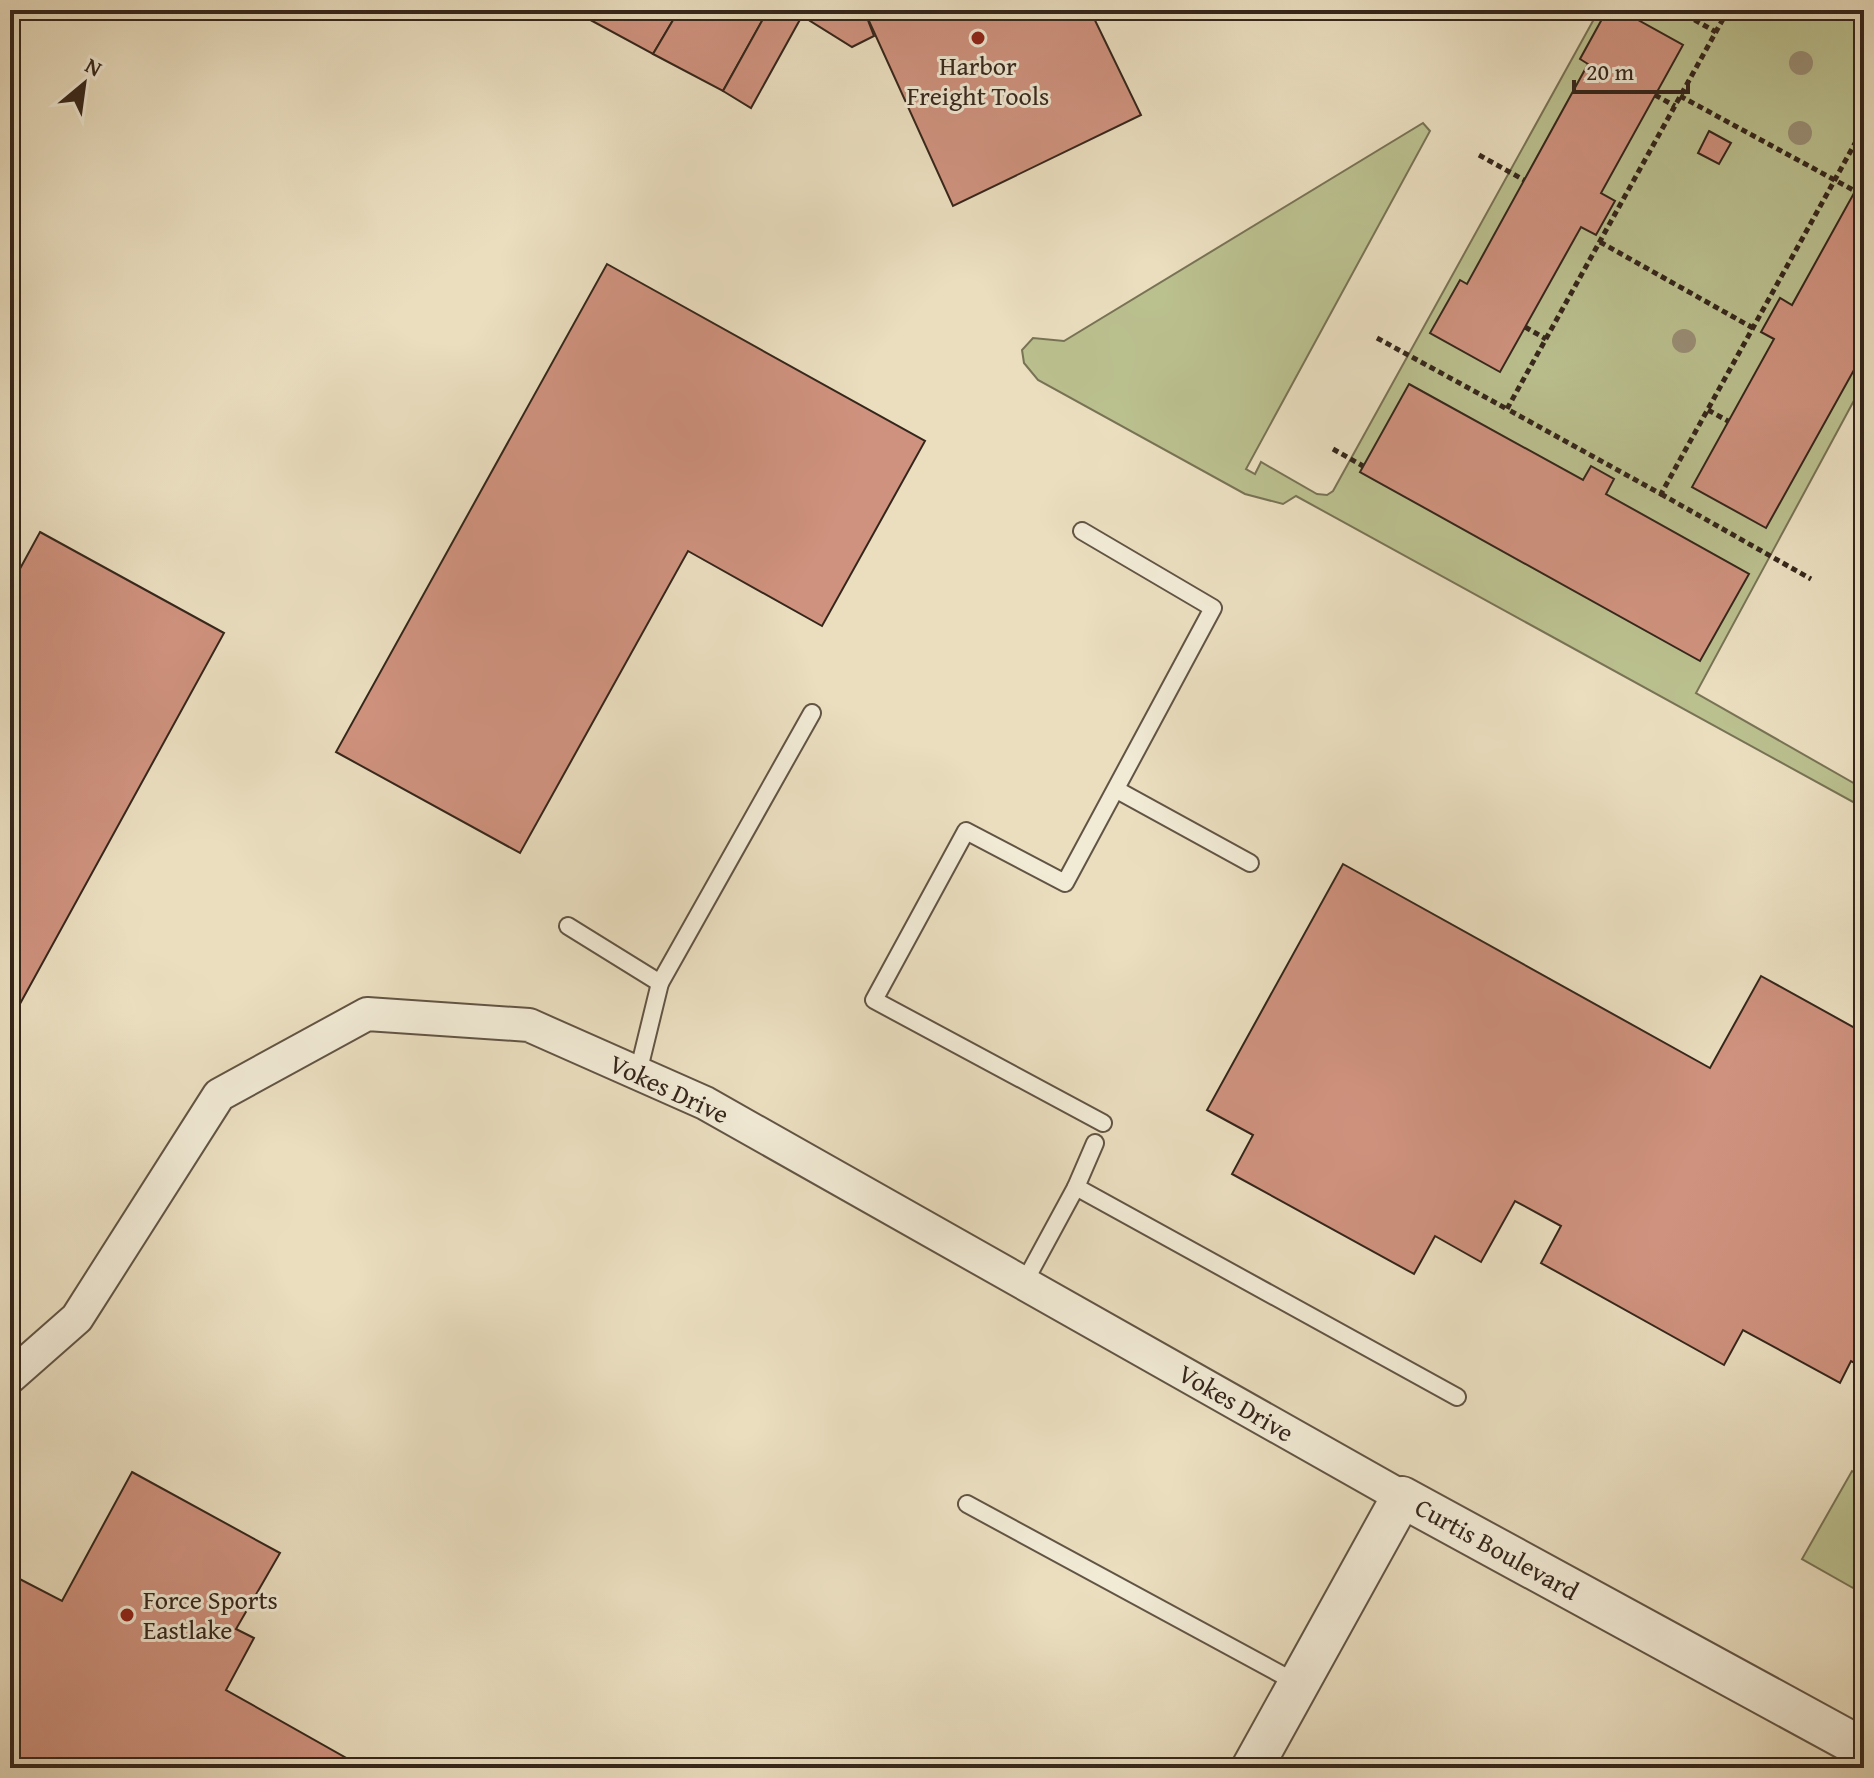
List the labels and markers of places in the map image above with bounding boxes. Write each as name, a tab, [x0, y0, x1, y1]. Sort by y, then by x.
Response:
marker: Harbor Freight Tools	[969, 29, 987, 47]
place label: Harbor Freight Tools	[907, 46, 1049, 115]
place label: Force Sports Eastlake	[143, 1580, 278, 1649]
marker: Force Sports Eastlake	[118, 1606, 136, 1624]

